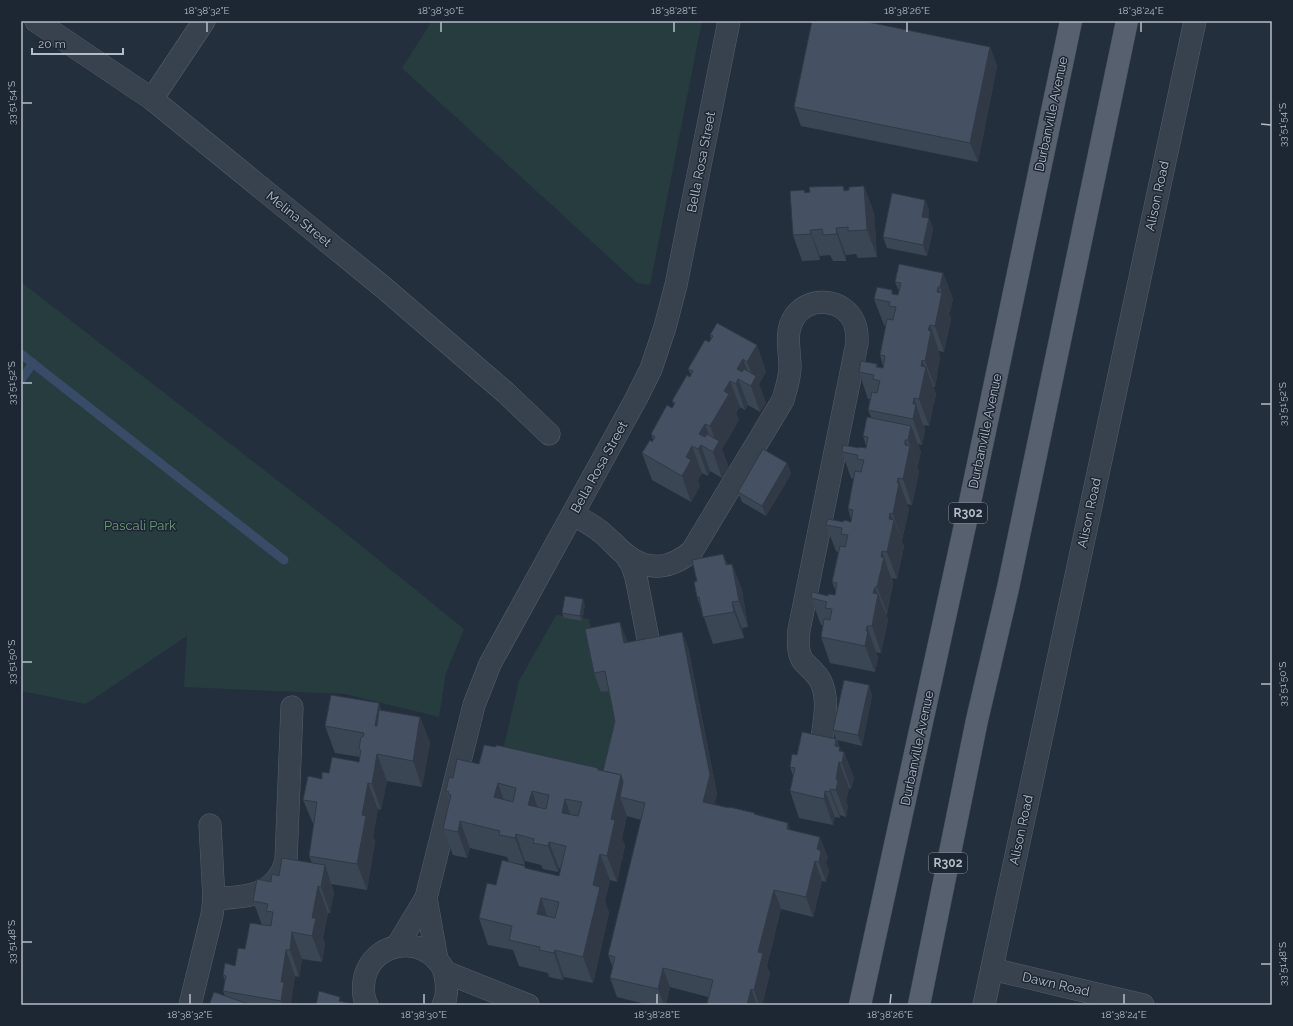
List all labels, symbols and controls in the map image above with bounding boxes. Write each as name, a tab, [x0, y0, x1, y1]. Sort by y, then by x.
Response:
text: 18°38'32"E	[184, 5, 230, 16]
text: 18°38'30"E	[418, 5, 464, 16]
text: 18°38'28"E	[651, 5, 697, 16]
text: 18°38'26"E	[884, 5, 930, 16]
text: 18°38'24"E	[1118, 5, 1164, 16]
scale bar	[32, 30, 123, 56]
text: 20 m	[38, 37, 66, 51]
street label: Durbanville Avenue	[1031, 55, 1071, 173]
text: 33°51'54"S	[6, 81, 17, 125]
text: 33°51'54"S	[1277, 103, 1288, 147]
street label: Bella Rosa Street	[684, 110, 718, 214]
street label: Alison Road	[1142, 160, 1172, 232]
street label: Melina Street	[263, 188, 335, 250]
text: 33°51'52"S	[6, 361, 17, 405]
street label: Durbanville Avenue	[965, 372, 1005, 490]
text: 33°51'52"S	[1277, 382, 1288, 426]
street label: Bella Rosa Street	[568, 418, 631, 515]
street label: Alison Road	[1074, 477, 1104, 549]
road number: R302	[949, 503, 987, 523]
park label: Pascali Park	[104, 518, 176, 533]
text: 33°51'50"S	[6, 640, 17, 684]
text: 33°51'50"S	[1277, 662, 1288, 706]
street label: Durbanville Avenue	[897, 689, 937, 807]
street label: Alison Road	[1006, 794, 1036, 866]
road number: R302	[929, 853, 967, 873]
text: 33°51'48"S	[6, 920, 17, 964]
text: 33°51'48"S	[1277, 942, 1288, 986]
street label: Dawn Road	[1021, 969, 1091, 999]
text: 18°38'32"E	[167, 1009, 213, 1020]
text: 18°38'30"E	[401, 1009, 447, 1020]
text: 18°38'28"E	[634, 1009, 680, 1020]
text: 18°38'26"E	[867, 1009, 913, 1020]
text: 18°38'24"E	[1101, 1009, 1147, 1020]

